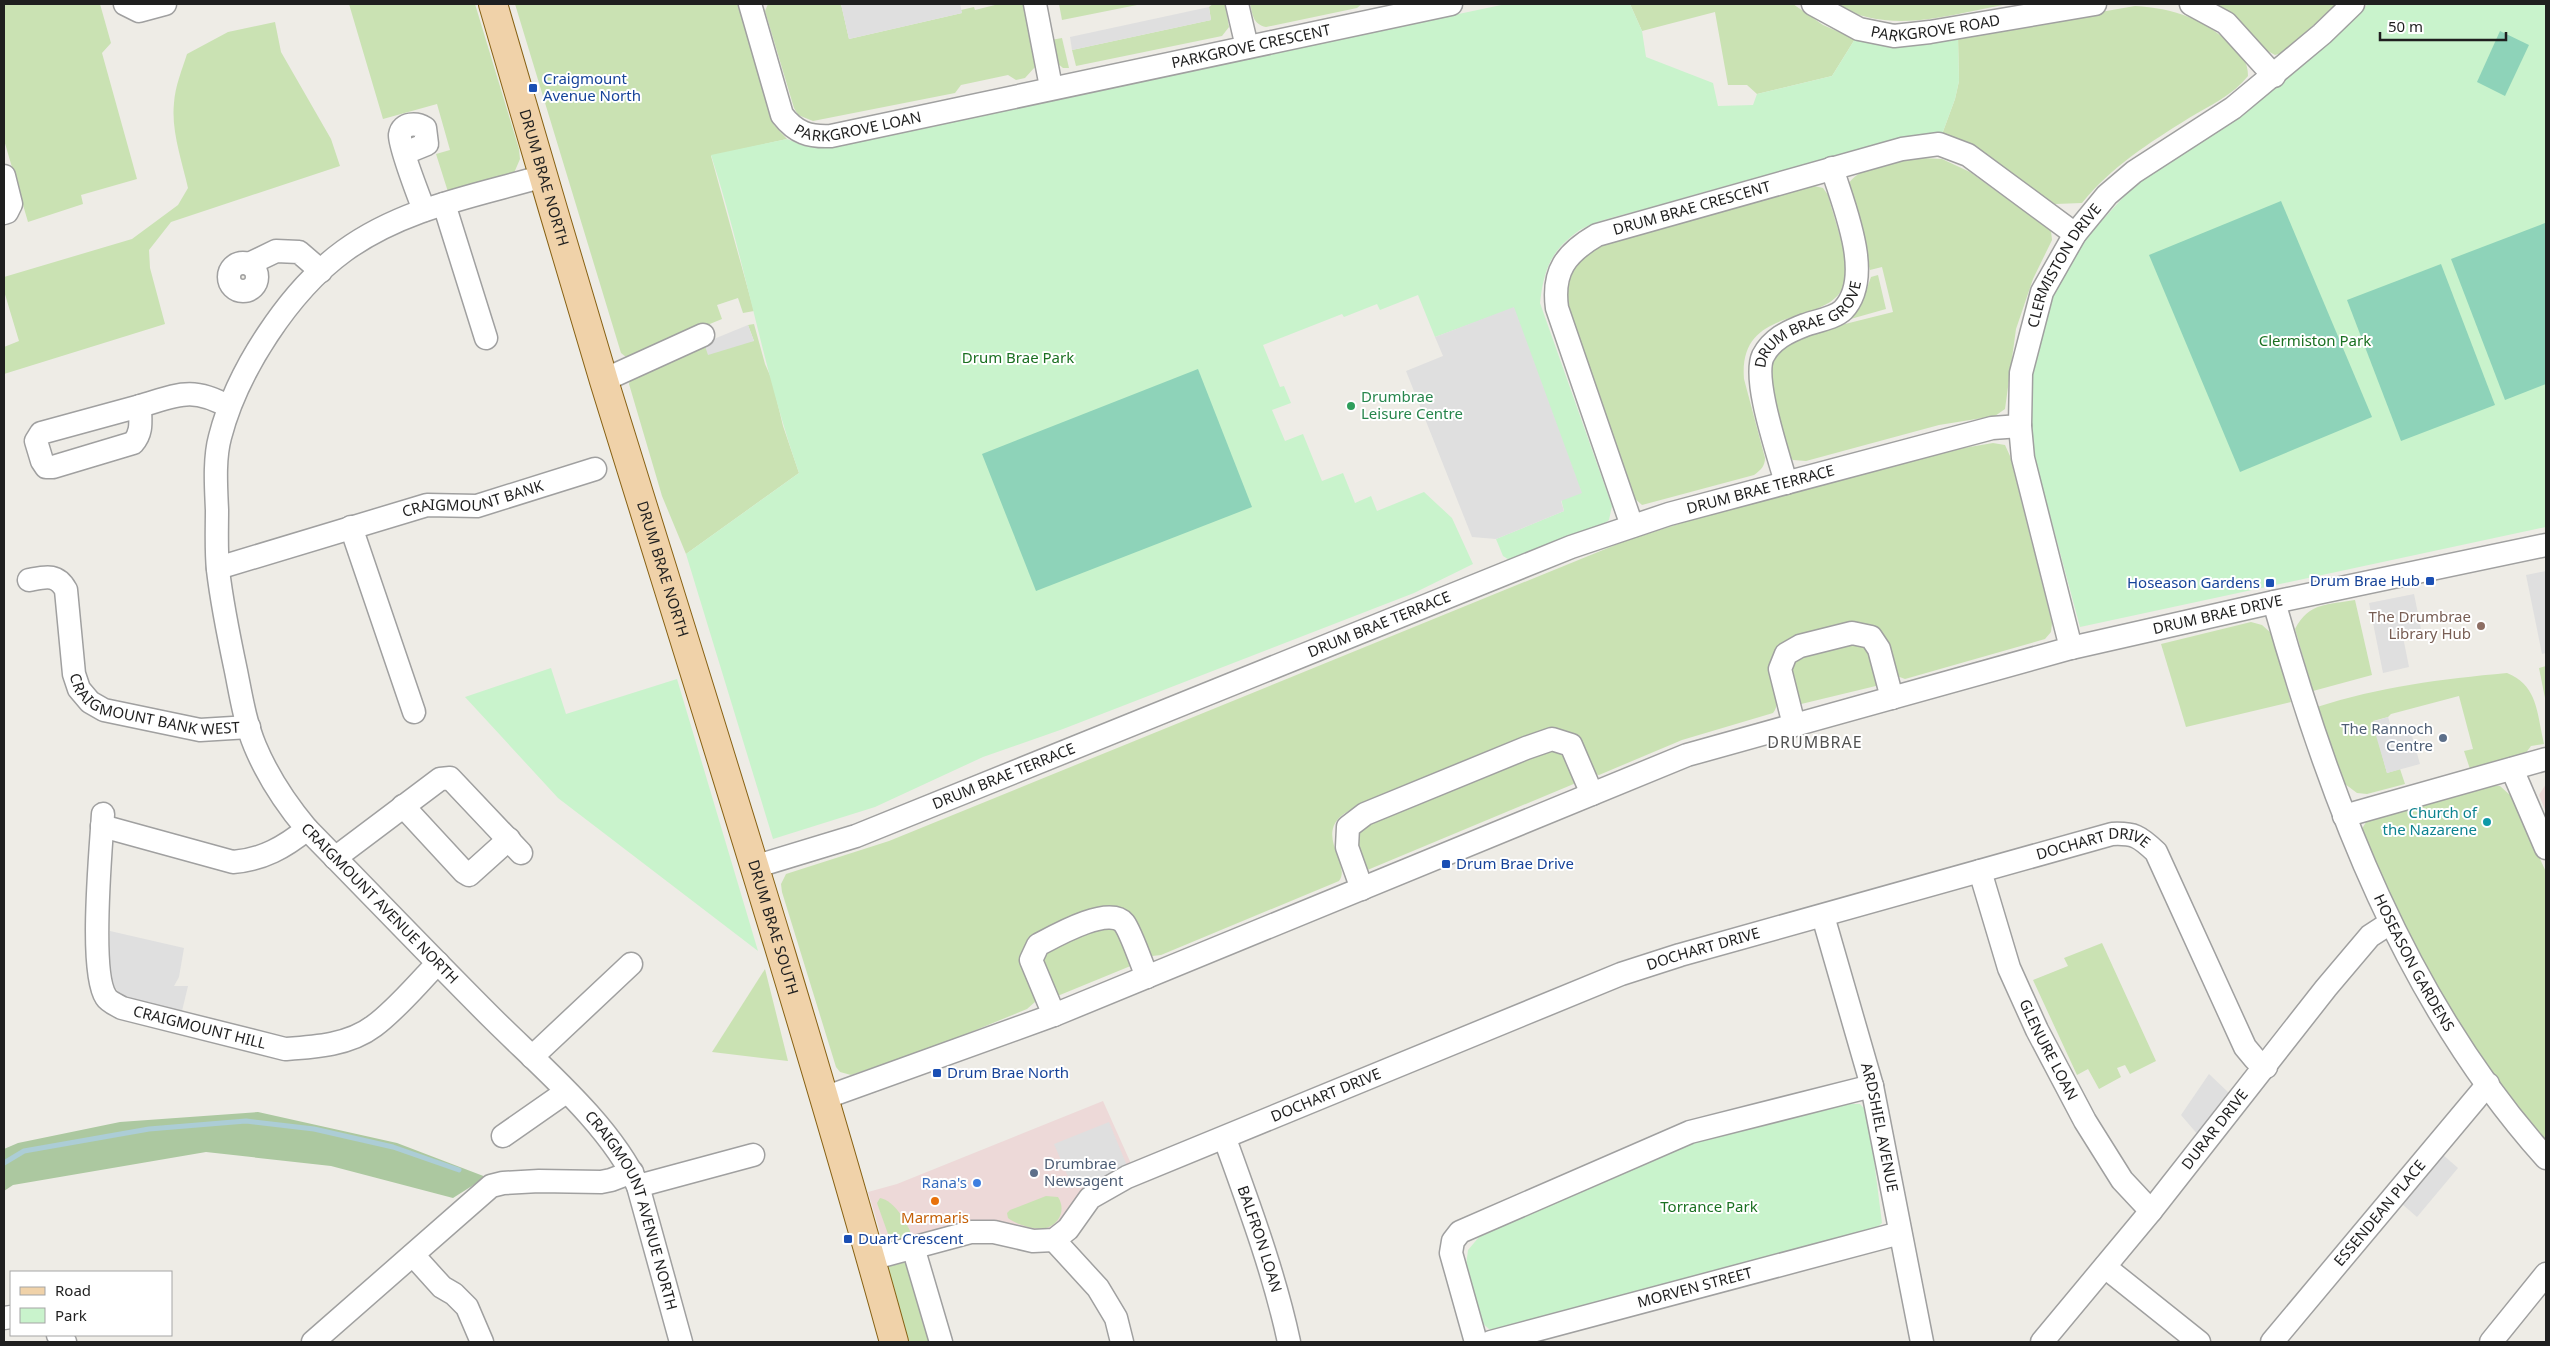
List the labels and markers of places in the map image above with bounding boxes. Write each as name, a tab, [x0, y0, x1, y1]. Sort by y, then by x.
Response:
place label: Craigmount Avenue North	[543, 68, 641, 105]
marker: Craigmount Avenue North	[527, 82, 539, 94]
place label: Drumbrae Leisure Centre	[1361, 386, 1463, 423]
marker: Drumbrae Leisure Centre	[1345, 400, 1357, 412]
place label: Drum Brae Hub	[2310, 570, 2420, 590]
place label: Hoseason Gardens	[2127, 572, 2260, 592]
marker: Drum Brae Hub	[2424, 575, 2436, 587]
marker: Hoseason Gardens	[2264, 577, 2276, 589]
place label: The Drumbrae Library Hub	[2369, 606, 2471, 643]
marker: The Drumbrae Library Hub	[2475, 620, 2487, 632]
place label: The Rannoch Centre	[2341, 718, 2433, 755]
marker: The Rannoch Centre	[2437, 732, 2449, 744]
place label: Church of the Nazarene	[2383, 802, 2478, 839]
marker: Church of the Nazarene	[2481, 816, 2493, 828]
place label: Drum Brae Drive	[1456, 853, 1574, 873]
marker: Drum Brae Drive	[1440, 858, 1452, 870]
place label: Drum Brae North	[947, 1062, 1069, 1082]
marker: Drum Brae North	[931, 1067, 943, 1079]
place label: Drumbrae Newsagent	[1044, 1153, 1124, 1190]
marker: Drumbrae Newsagent	[1028, 1167, 1040, 1179]
place label: Rana's	[922, 1172, 967, 1192]
marker: Rana's	[971, 1177, 983, 1189]
marker: Marmaris	[929, 1195, 941, 1207]
place label: Marmaris	[901, 1207, 969, 1227]
place label: Duart Crescent	[858, 1228, 964, 1248]
marker: Duart Crescent	[842, 1233, 854, 1245]

